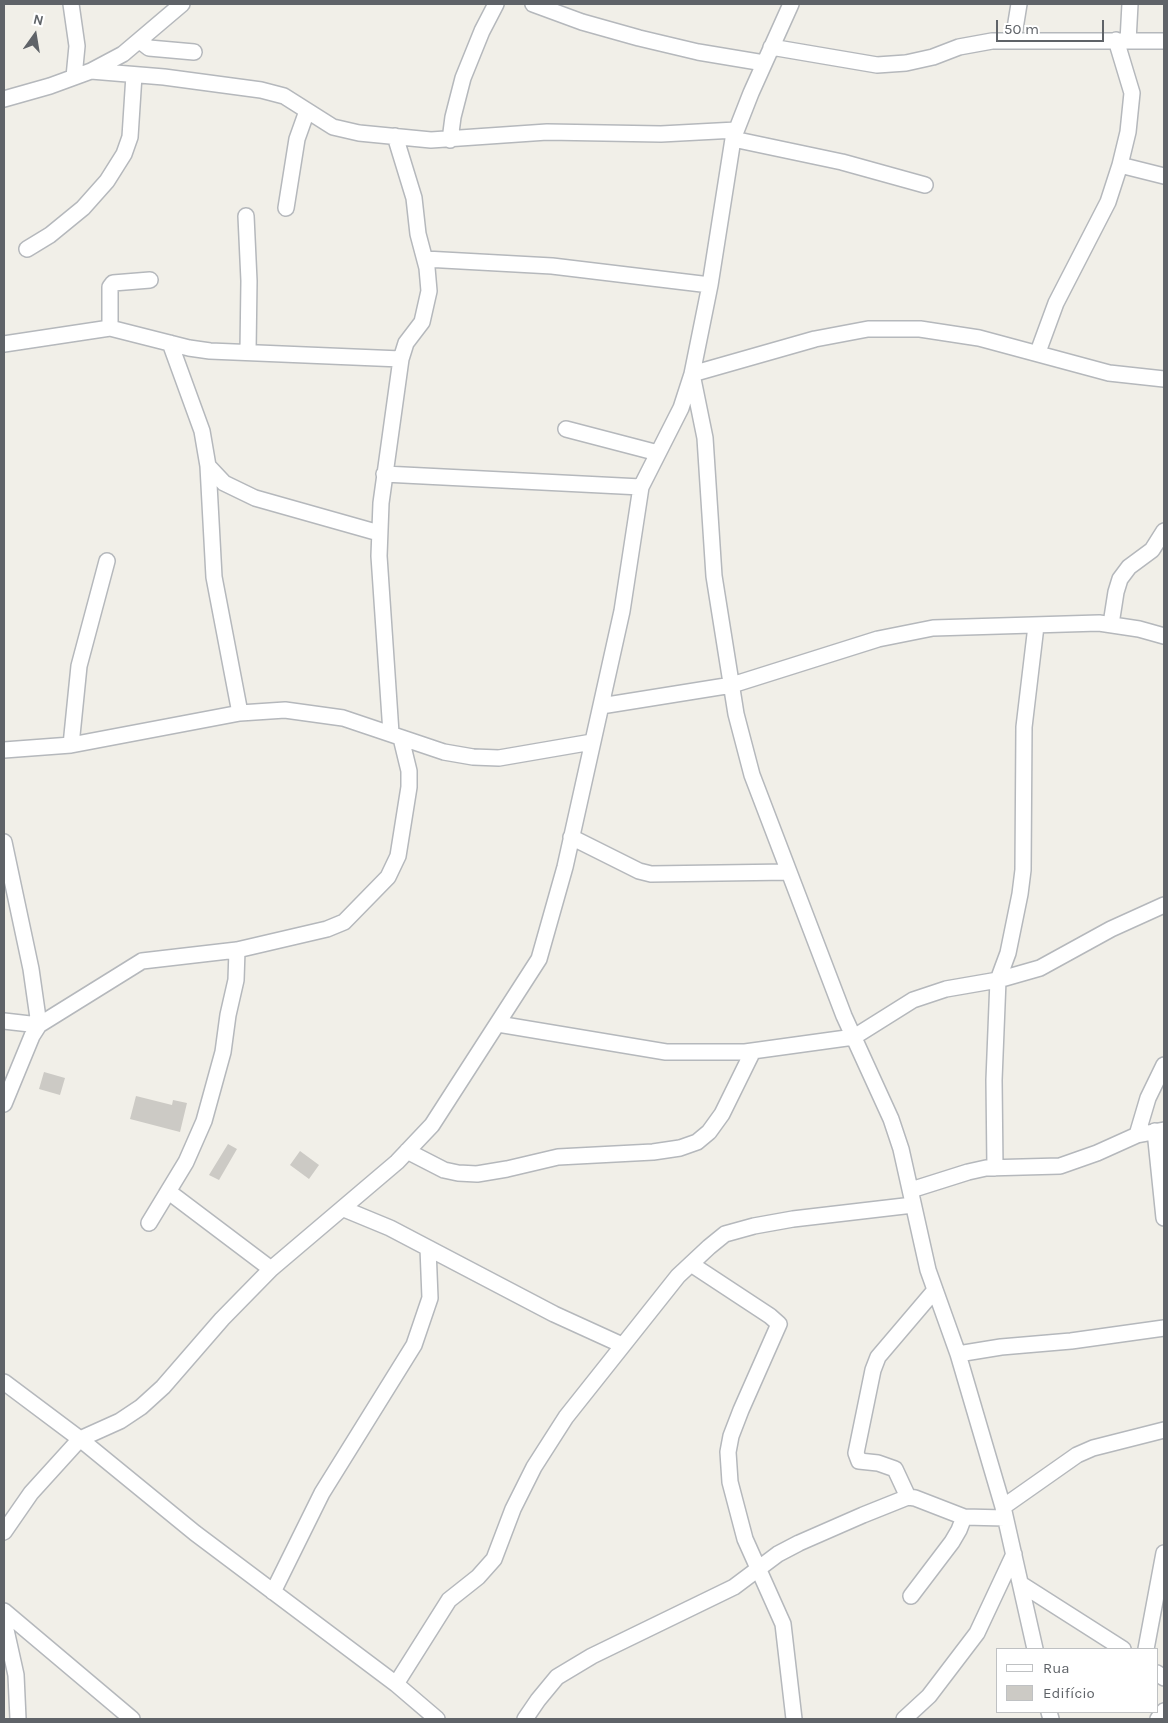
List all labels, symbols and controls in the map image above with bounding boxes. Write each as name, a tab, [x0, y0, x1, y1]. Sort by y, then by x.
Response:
north arrow	[10, 10, 60, 60]
text: N	[32, 10, 45, 29]
scale bar	[998, 10, 1106, 42]
text: 50 m	[1004, 20, 1039, 38]
legend	[996, 1648, 1158, 1713]
text: Rua	[1043, 1659, 1070, 1677]
text: Edifício	[1043, 1684, 1095, 1702]

